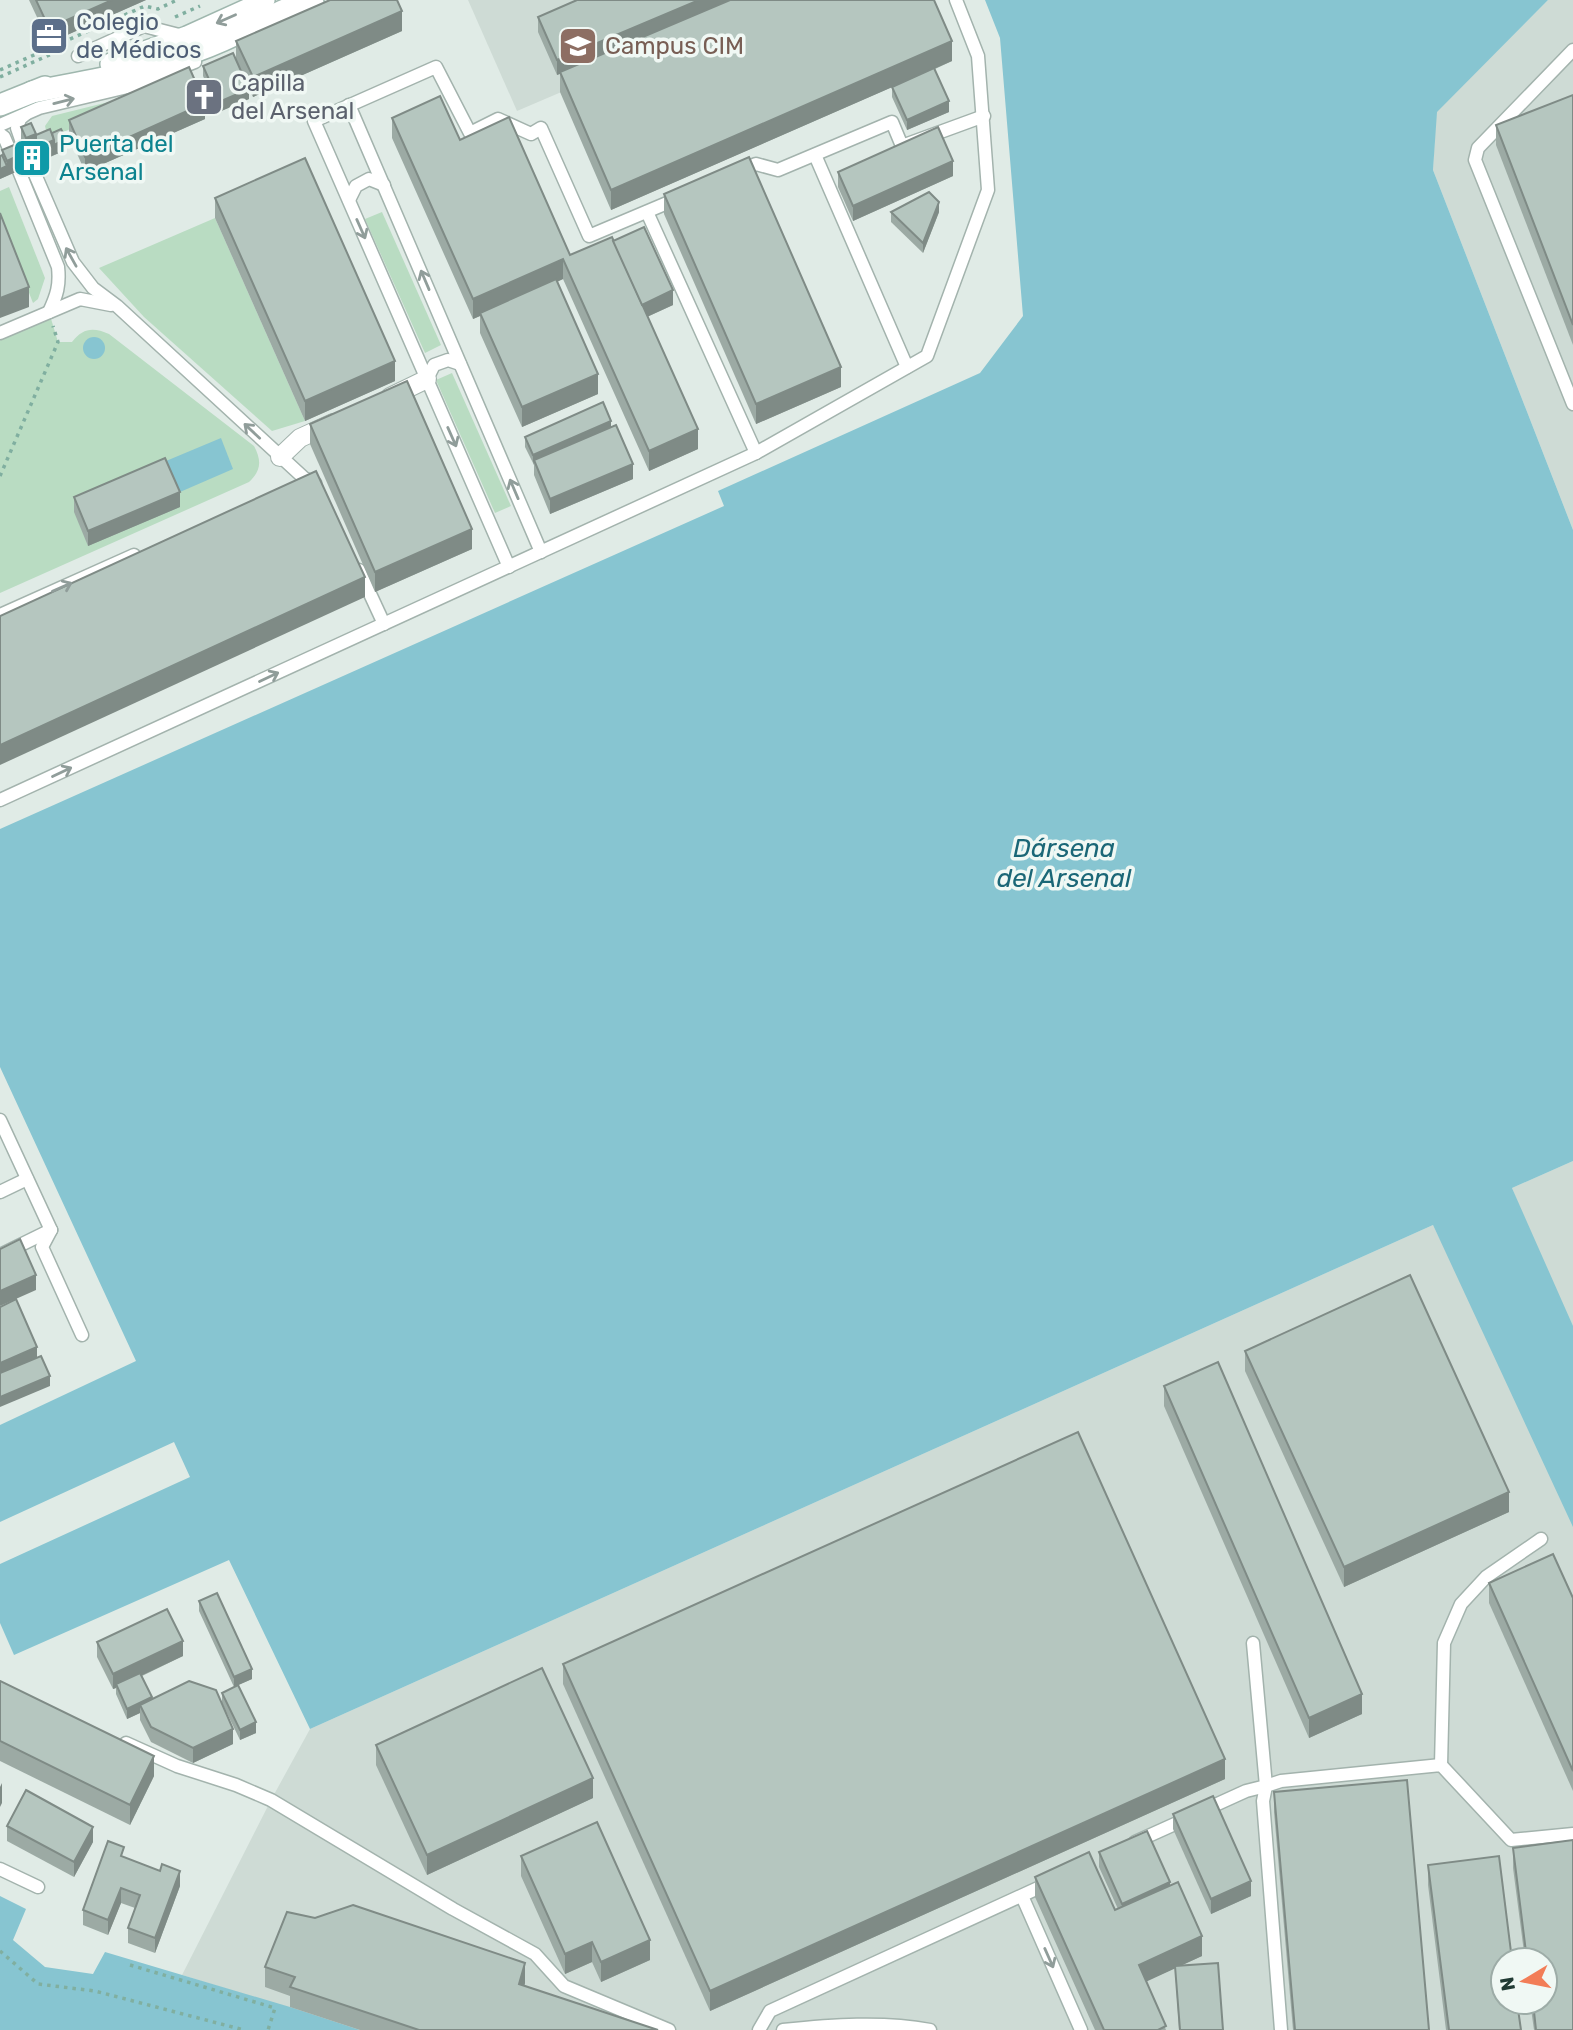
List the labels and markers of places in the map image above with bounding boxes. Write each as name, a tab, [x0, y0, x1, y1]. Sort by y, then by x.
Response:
place label: Colegio de Médicos	[76, 8, 201, 64]
office icon: Colegio de Médicos	[28, 15, 70, 57]
school or university icon: Campus CIM	[557, 25, 599, 67]
place label: Campus CIM	[605, 32, 744, 60]
place label: Capilla del Arsenal	[231, 69, 354, 125]
church icon: Capilla del Arsenal	[183, 76, 225, 118]
place label: Puerta del Arsenal	[59, 130, 173, 186]
building icon: Puerta del Arsenal	[11, 137, 53, 179]

